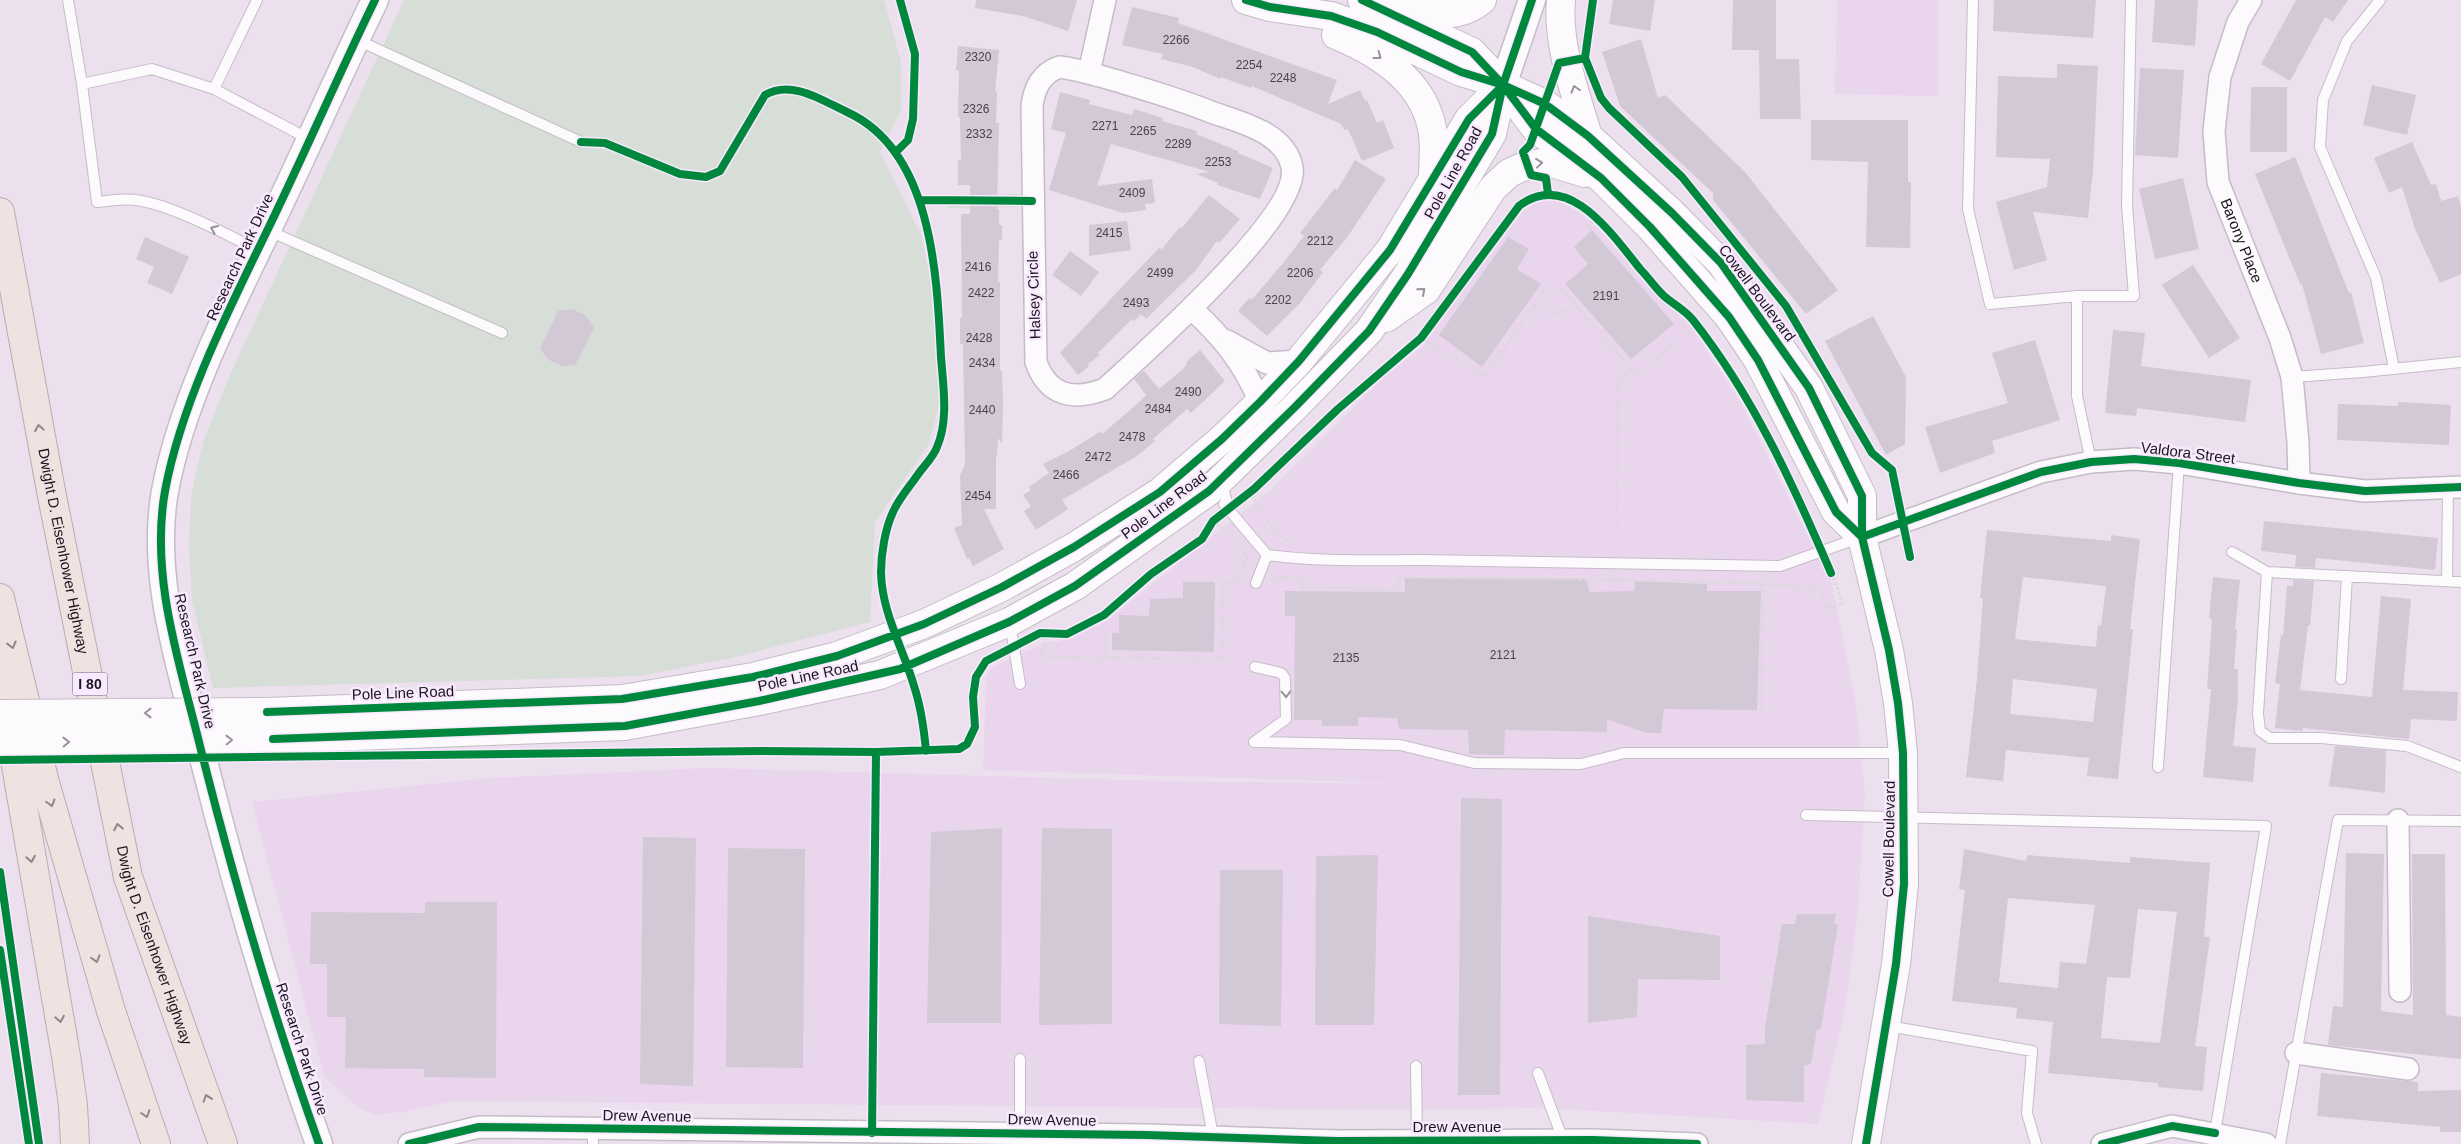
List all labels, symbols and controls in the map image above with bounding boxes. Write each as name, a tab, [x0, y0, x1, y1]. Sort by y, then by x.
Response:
house number: 2266	[1163, 33, 1190, 47]
house number: 2320	[965, 50, 992, 64]
one-way arrow	[1372, 50, 1382, 59]
house number: 2254	[1236, 58, 1263, 72]
house number: 2248	[1270, 71, 1297, 85]
one-way arrow	[1570, 85, 1580, 94]
house number: 2326	[963, 102, 990, 116]
house number: 2271	[1092, 119, 1119, 133]
house number: 2265	[1130, 124, 1157, 138]
street label: Pole Line Road	[1420, 124, 1485, 222]
house number: 2332	[966, 127, 993, 141]
house number: 2289	[1165, 137, 1192, 151]
house number: 2253	[1205, 155, 1232, 169]
one-way arrow	[1535, 158, 1543, 169]
house number: 2409	[1119, 186, 1146, 200]
street label: Research Park Drive	[203, 190, 276, 323]
street label: Barony Place	[2217, 196, 2266, 285]
one-way arrow	[210, 225, 219, 236]
house number: 2415	[1096, 226, 1123, 240]
house number: 2212	[1307, 234, 1334, 248]
street label: Cowell Boulevard	[1715, 241, 1799, 344]
street label: Halsey Circle	[1023, 251, 1044, 339]
house number: 2416	[965, 260, 992, 274]
house number: 2499	[1147, 266, 1174, 280]
house number: 2206	[1287, 266, 1314, 280]
house number: 2422	[968, 286, 995, 300]
one-way arrow	[1416, 288, 1425, 297]
house number: 2191	[1593, 289, 1620, 303]
house number: 2202	[1265, 293, 1292, 307]
house number: 2493	[1123, 296, 1150, 310]
house number: 2428	[966, 331, 993, 345]
house number: 2434	[969, 356, 996, 370]
house number: 2490	[1175, 385, 1202, 399]
house number: 2484	[1145, 402, 1172, 416]
house number: 2440	[969, 403, 996, 417]
one-way arrow	[35, 423, 45, 432]
house number: 2478	[1119, 430, 1146, 444]
street label: Valdora Street	[2140, 438, 2237, 467]
street label: Dwight D. Eisenhower Highway	[35, 447, 92, 656]
house number: 2472	[1085, 450, 1112, 464]
street label: Pole Line Road	[1118, 467, 1210, 542]
house number: 2466	[1053, 468, 1080, 482]
house number: 2454	[965, 489, 992, 503]
street label: Research Park Drive	[172, 592, 219, 730]
one-way arrow	[6, 641, 16, 649]
house number: 2121	[1490, 648, 1517, 662]
house number: 2135	[1333, 651, 1360, 665]
street label: Pole Line Road	[756, 657, 860, 694]
road number: I 80	[72, 672, 108, 696]
street label: Pole Line Road	[351, 682, 455, 703]
one-way arrow	[1280, 690, 1291, 698]
one-way arrow	[144, 708, 152, 718]
one-way arrow	[225, 735, 233, 745]
one-way arrow	[62, 736, 70, 747]
street label: Cowell Boulevard	[1879, 780, 1898, 897]
one-way arrow	[45, 798, 55, 807]
one-way arrow	[114, 823, 124, 832]
street label: Dwight D. Eisenhower Highway	[114, 844, 196, 1047]
one-way arrow	[26, 854, 36, 863]
one-way arrow	[91, 955, 101, 963]
street label: Research Park Drive	[273, 980, 332, 1117]
one-way arrow	[54, 1014, 64, 1023]
one-way arrow	[202, 1094, 212, 1103]
street label: Drew Avenue	[602, 1106, 692, 1125]
one-way arrow	[140, 1109, 150, 1118]
street label: Drew Avenue	[1007, 1110, 1097, 1129]
street label: Drew Avenue	[1413, 1118, 1501, 1135]

